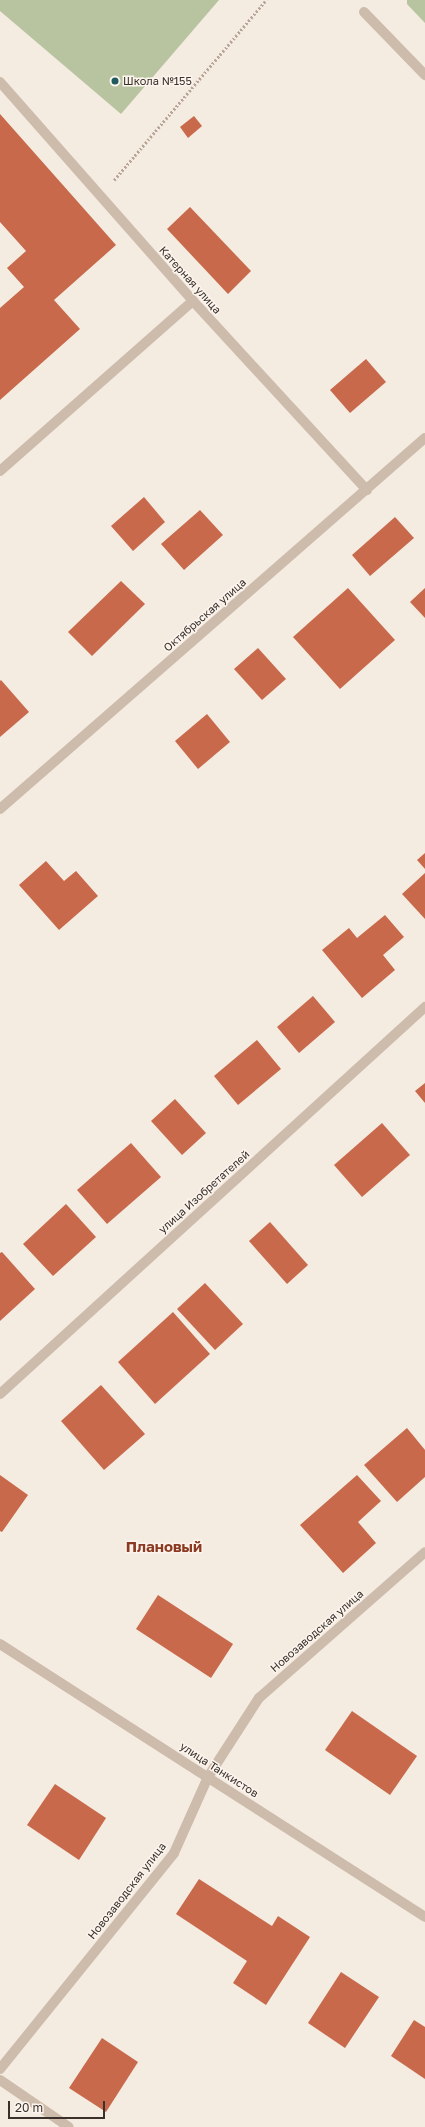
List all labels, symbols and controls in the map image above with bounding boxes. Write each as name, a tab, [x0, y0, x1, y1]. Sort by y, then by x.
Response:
place label: Школа №155	[123, 74, 192, 88]
marker: Школа №155	[110, 76, 120, 86]
street label: Катерная улица	[156, 244, 224, 316]
street label: Октябрьская улица	[161, 576, 249, 654]
street label: улица Изобретателей	[156, 1148, 252, 1236]
district label: Плановый	[126, 1538, 202, 1556]
street label: Новозаводская улица	[268, 1587, 366, 1675]
street label: улица Танкистов	[177, 1740, 261, 1800]
street label: Новозаводская улица	[85, 1840, 169, 1942]
scale bar	[10, 2093, 107, 2119]
text: 20 m	[15, 2100, 43, 2115]

